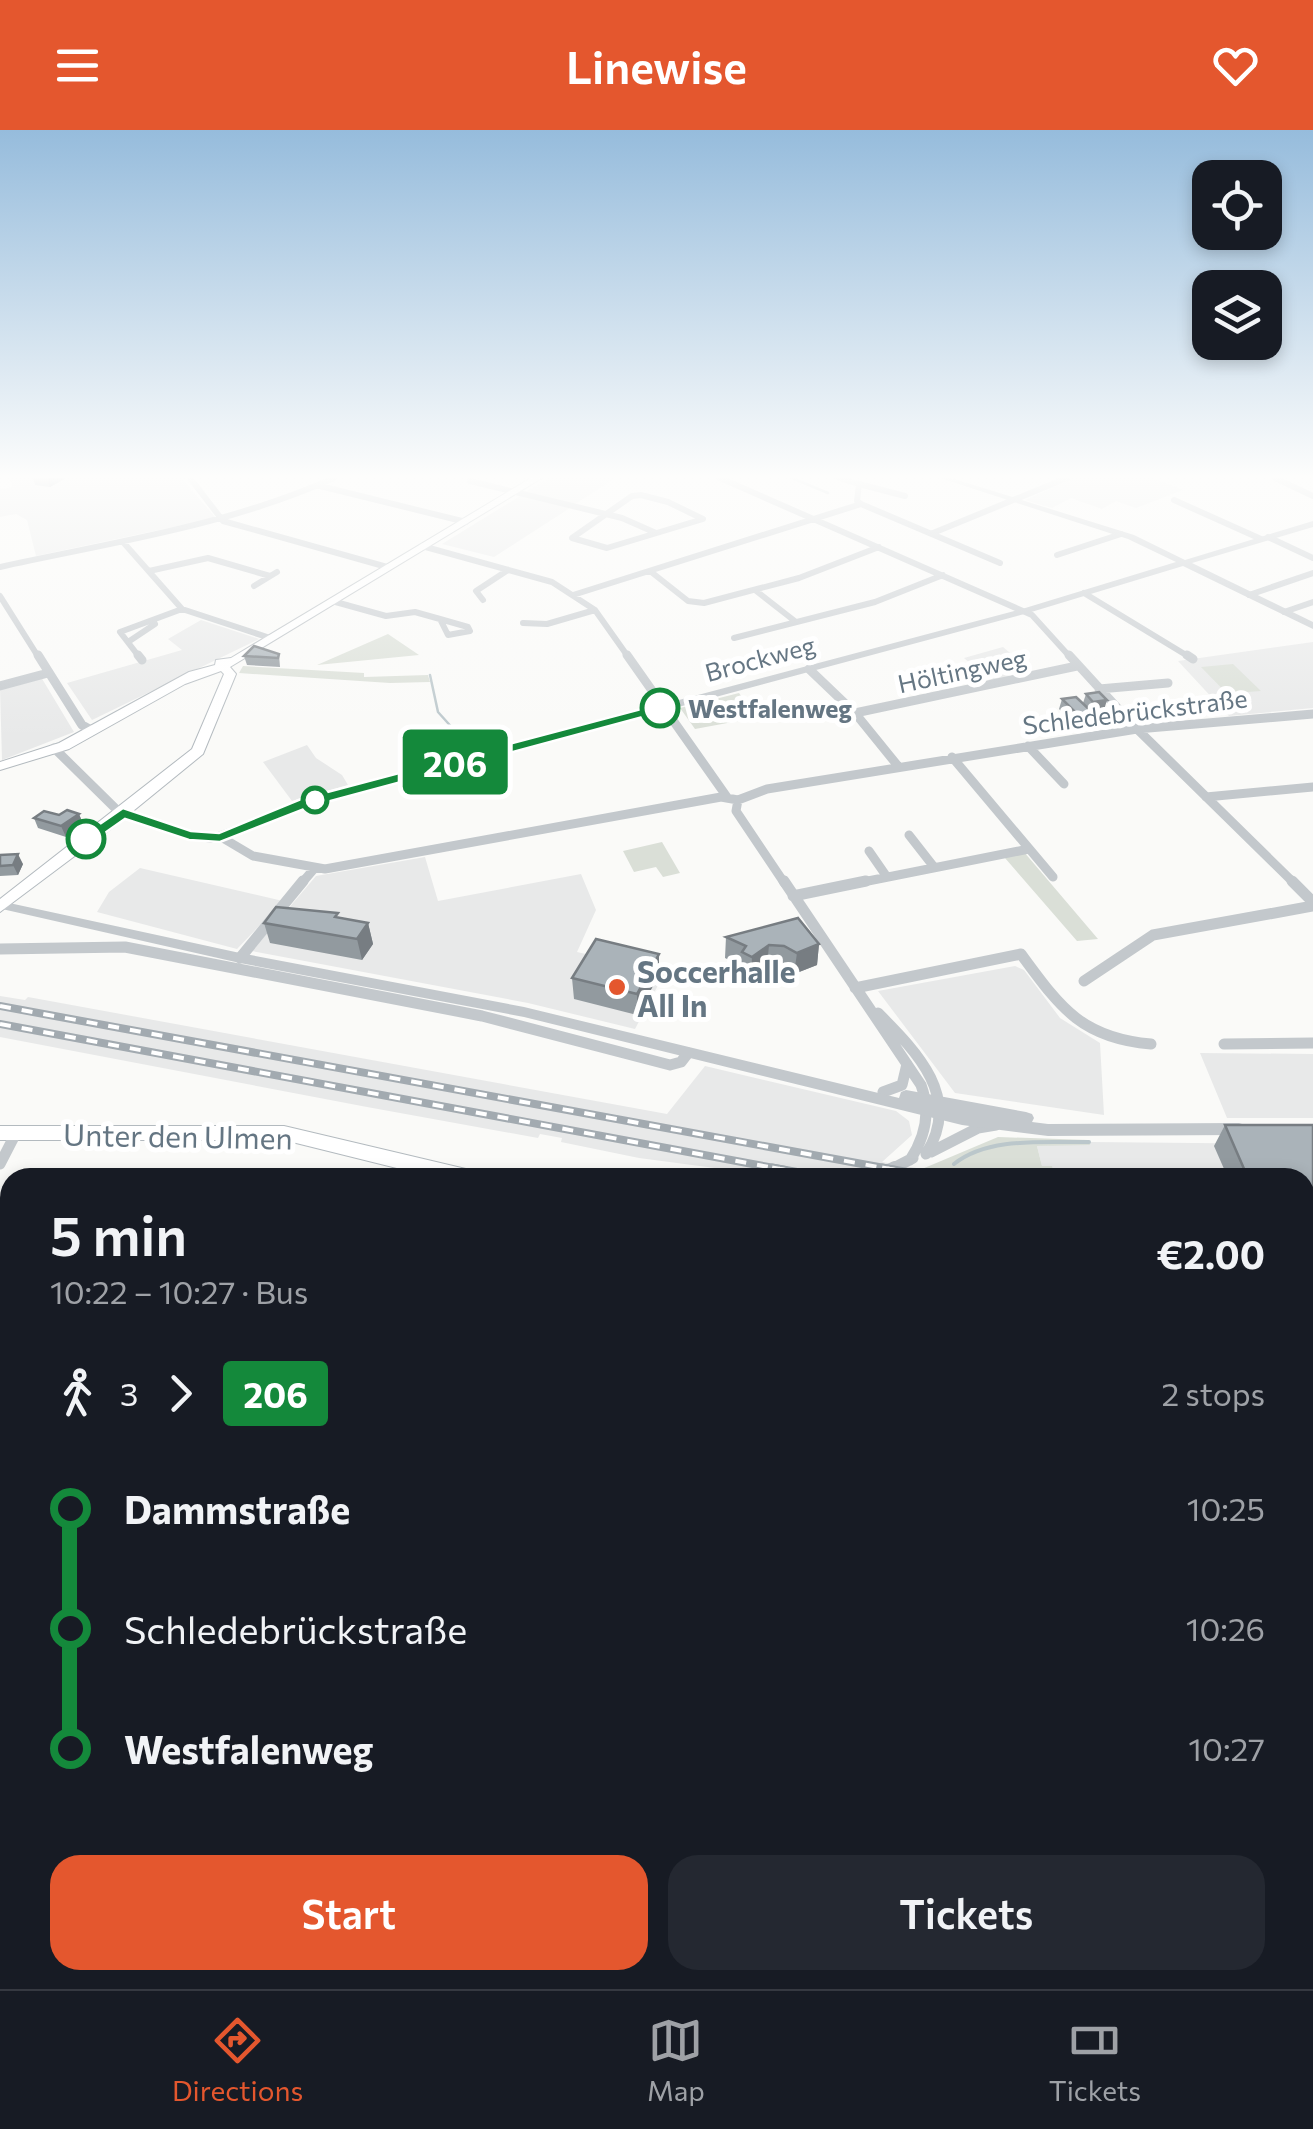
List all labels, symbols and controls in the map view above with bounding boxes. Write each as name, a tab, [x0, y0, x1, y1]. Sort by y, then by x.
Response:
icon: menu	[50, 38, 105, 93]
text: Linewise	[566, 38, 747, 93]
icon: heart	[1208, 38, 1263, 93]
map controls	[1192, 160, 1282, 360]
button: locate	[1192, 160, 1282, 250]
button: layers	[1192, 270, 1282, 360]
street label: Brockweg	[702, 629, 819, 687]
street label: Höltingweg	[895, 642, 1030, 698]
street label: Schledebrückstraße	[1021, 682, 1249, 740]
marker: Westfalenweg	[641, 689, 679, 727]
place label: Westfalenweg	[688, 693, 852, 723]
line badge: 206	[398, 730, 512, 794]
text: 206	[423, 741, 487, 784]
unlabelled marker	[302, 787, 328, 813]
unlabelled marker	[67, 820, 105, 858]
place label: Soccerhalle All In	[637, 952, 796, 1023]
marker: Soccerhalle All In	[606, 976, 628, 998]
street label: Unter den Ulmen	[63, 1114, 293, 1156]
text: 5 min	[50, 1200, 187, 1267]
text: €2.00	[1157, 1230, 1265, 1277]
text: 10:22 – 10:27 · Bus	[50, 1271, 308, 1311]
icon: walk	[50, 1366, 105, 1421]
icon: forward	[153, 1366, 208, 1421]
text: 206	[243, 1372, 308, 1415]
text: 3	[120, 1373, 138, 1413]
text: 2 stops	[1161, 1373, 1265, 1413]
text: Dammstraße	[124, 1485, 350, 1532]
text: 10:25	[1187, 1488, 1265, 1528]
text: Schledebrückstraße	[124, 1605, 467, 1652]
text: 10:26	[1186, 1608, 1265, 1648]
text: Westfalenweg	[124, 1725, 373, 1772]
text: 10:27	[1188, 1728, 1265, 1768]
button: Start	[50, 1855, 648, 1970]
button: Tickets	[668, 1855, 1265, 1970]
tab: Directions	[172, 2013, 303, 2107]
tab: Map	[647, 2013, 705, 2107]
tab: Tickets	[1049, 2013, 1141, 2107]

